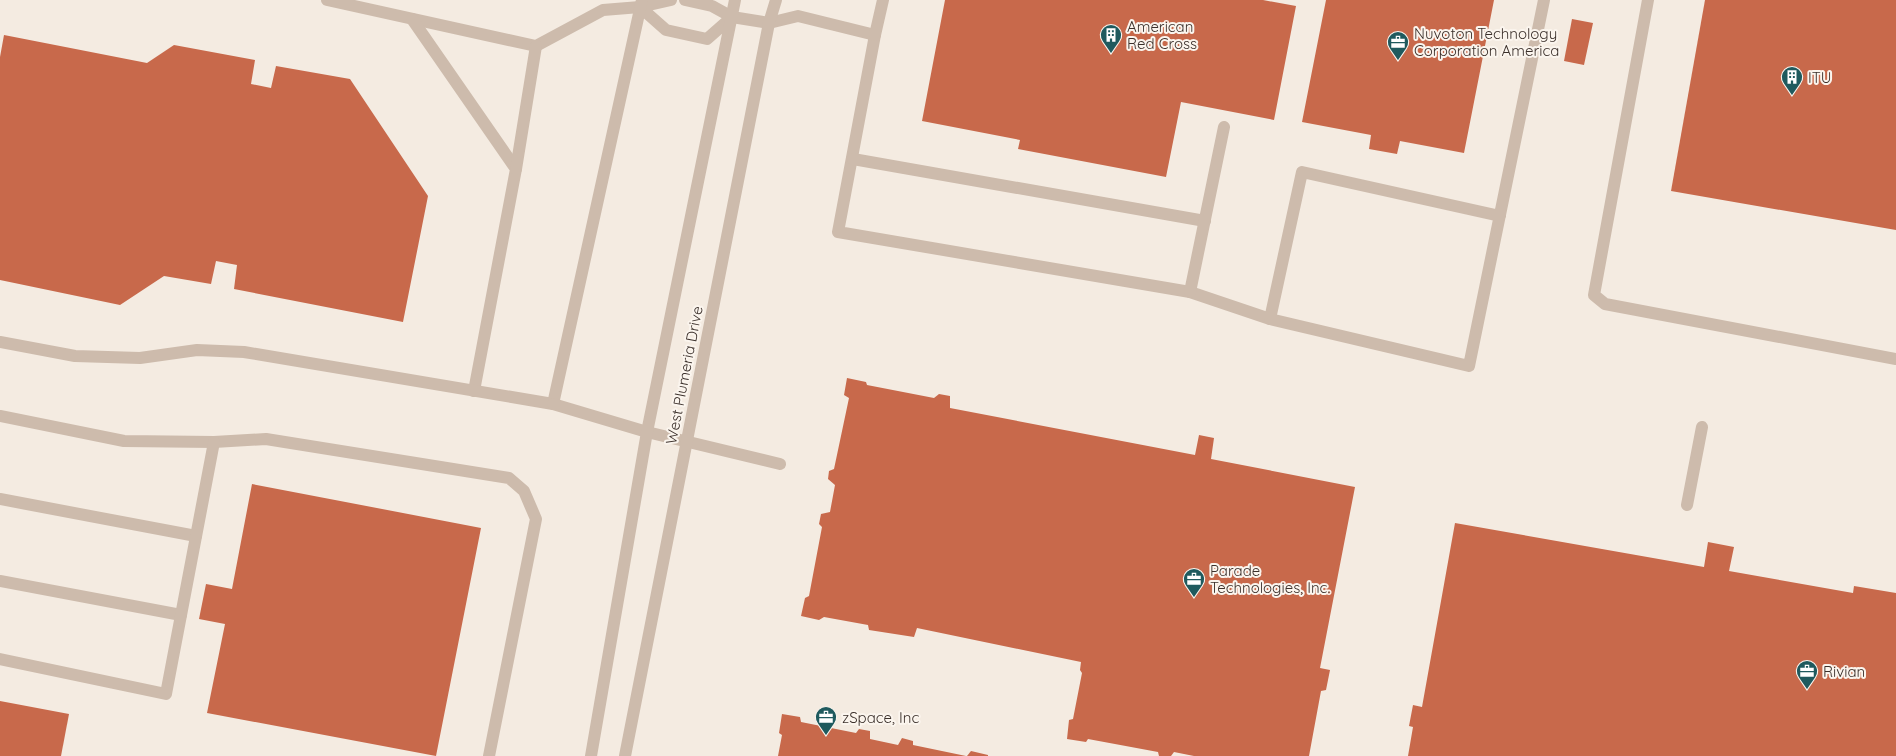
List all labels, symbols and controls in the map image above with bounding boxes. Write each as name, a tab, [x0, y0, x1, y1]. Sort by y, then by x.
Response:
place label: American Red Cross	[1127, 17, 1197, 53]
building icon: American Red Cross	[1099, 23, 1123, 54]
place label: Nuvoton Technology Corporation America	[1414, 24, 1559, 60]
office icon: Nuvoton Technology Corporation America	[1386, 30, 1410, 61]
building icon: ITU	[1780, 65, 1804, 96]
place label: ITU	[1808, 68, 1832, 87]
street label: West Plumeria Drive	[661, 304, 707, 446]
place label: Parade Technologies, Inc.	[1210, 561, 1330, 597]
office icon: Parade Technologies, Inc.	[1182, 567, 1206, 598]
office icon: Rivian	[1795, 659, 1819, 690]
place label: Rivian	[1823, 662, 1865, 681]
office icon: zSpace, Inc	[814, 705, 838, 736]
place label: zSpace, Inc	[842, 708, 919, 727]

